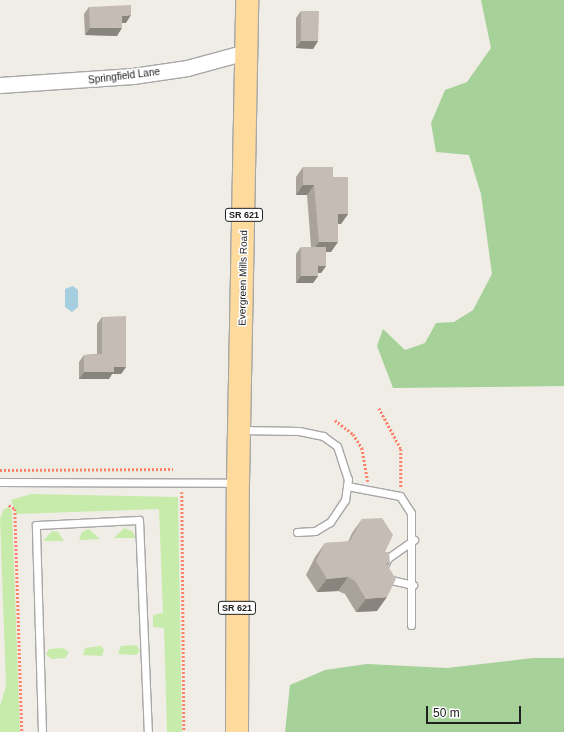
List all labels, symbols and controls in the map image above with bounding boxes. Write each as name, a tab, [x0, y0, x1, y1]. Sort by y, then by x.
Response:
street label: Springfield Lane	[87, 66, 161, 86]
road number: SR 621	[224, 208, 264, 222]
street label: Evergreen Mills Road	[236, 230, 250, 326]
road number: SR 621	[217, 601, 257, 615]
scale bar	[428, 698, 523, 724]
text: 50 m	[433, 706, 460, 720]

